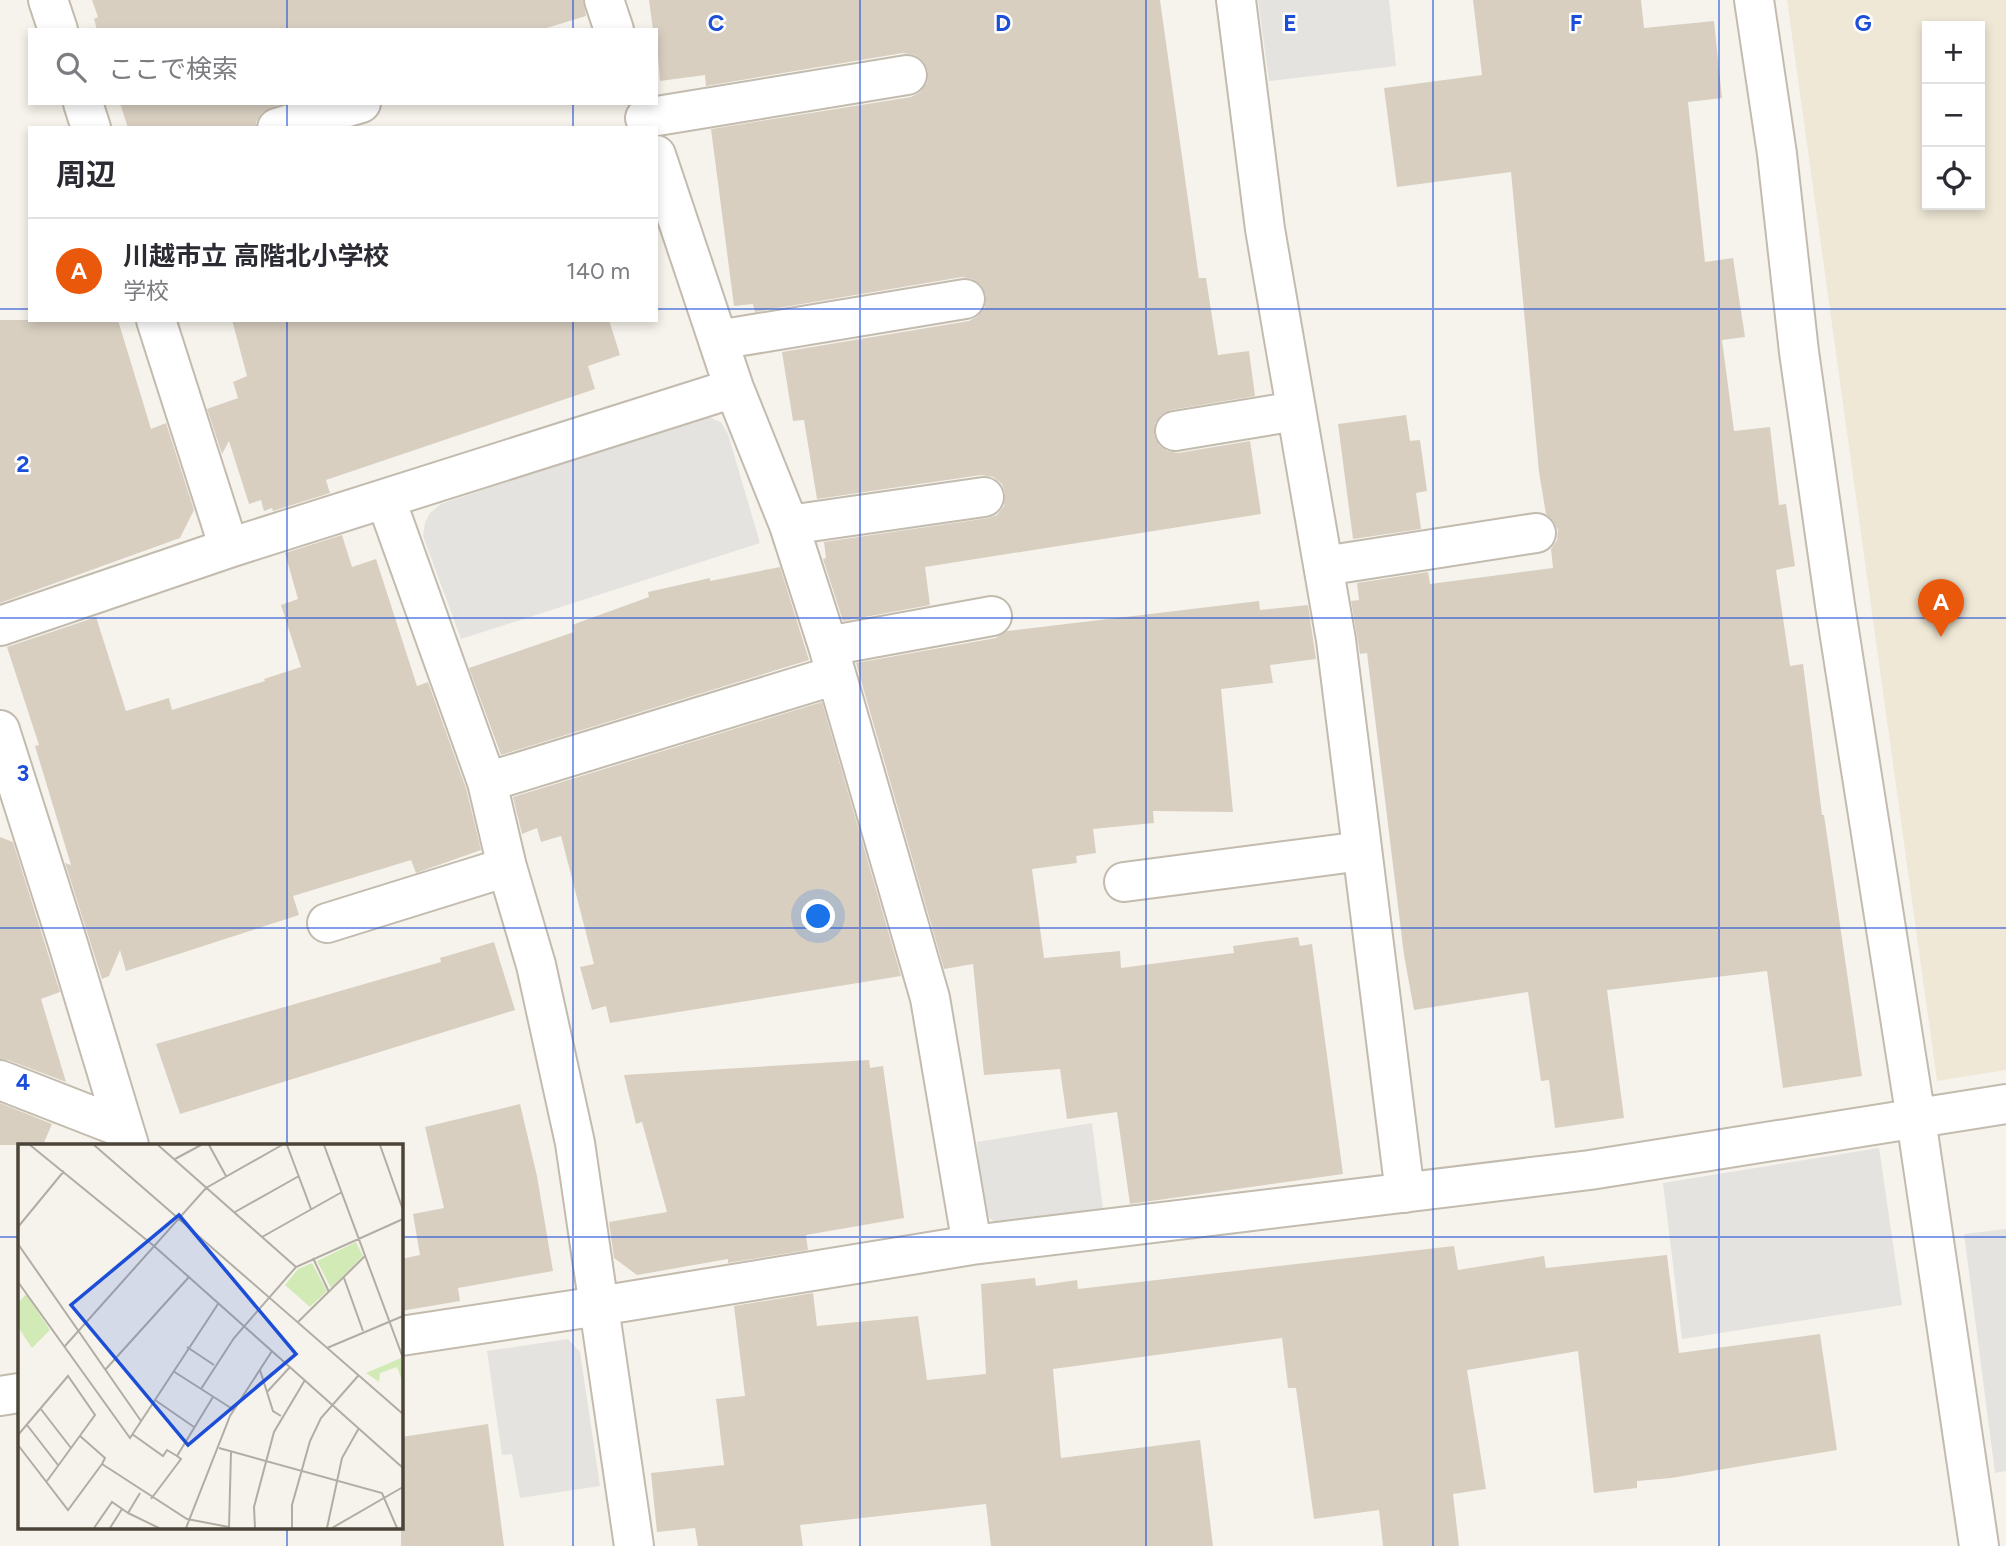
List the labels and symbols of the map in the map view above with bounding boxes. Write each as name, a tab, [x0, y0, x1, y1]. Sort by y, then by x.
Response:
text: C	[708, 9, 725, 37]
text: D	[995, 9, 1011, 37]
text: E	[1283, 9, 1297, 37]
text: F	[1570, 9, 1583, 37]
text: G	[1854, 9, 1872, 37]
text: 2	[16, 450, 30, 478]
pin: A	[1918, 579, 1964, 637]
text: 3	[17, 759, 29, 787]
your location	[801, 899, 835, 933]
text: 4	[16, 1068, 30, 1096]
inset map	[18, 1144, 402, 1528]

